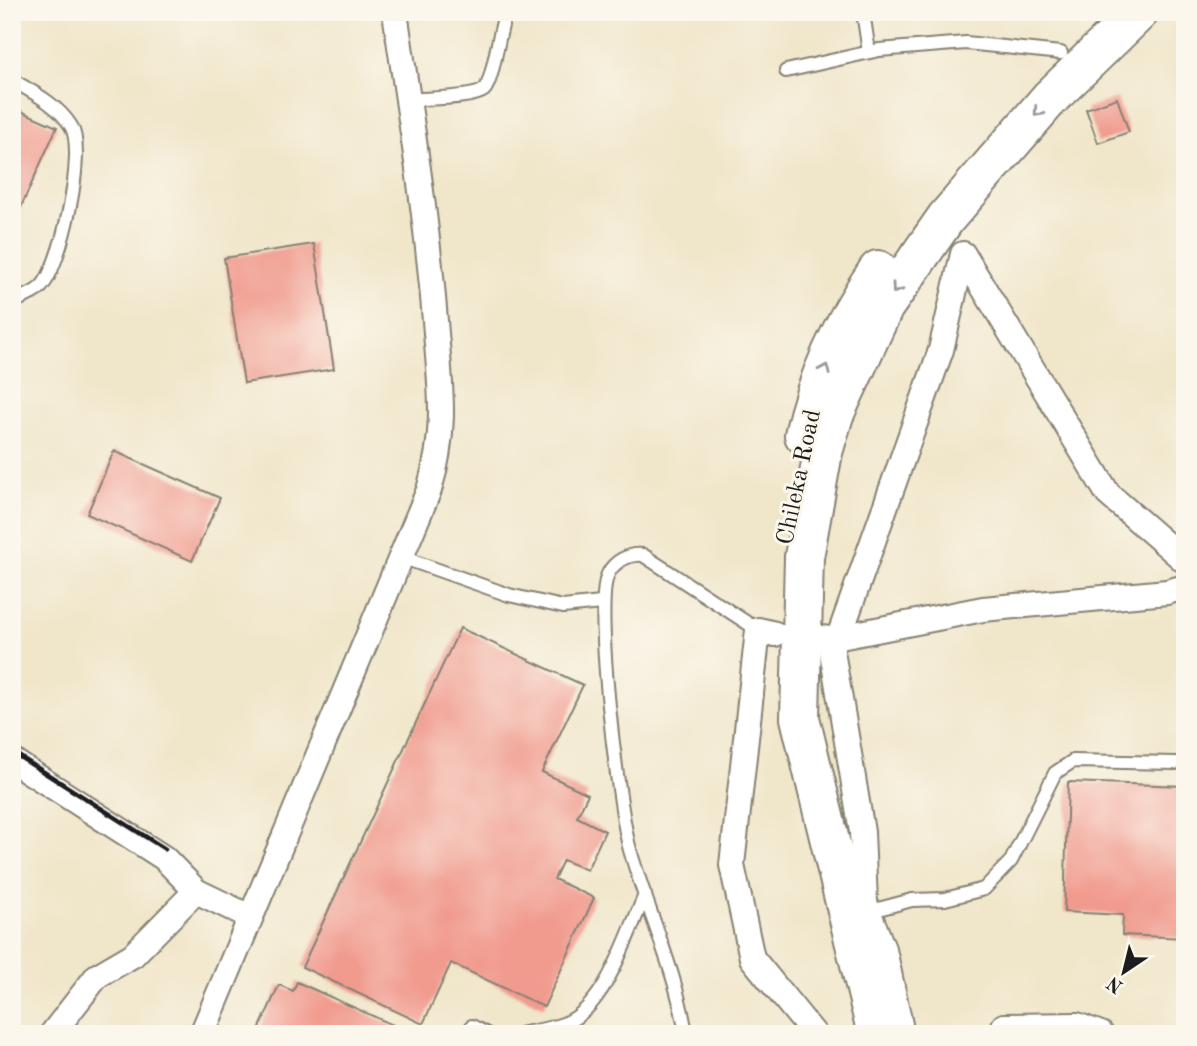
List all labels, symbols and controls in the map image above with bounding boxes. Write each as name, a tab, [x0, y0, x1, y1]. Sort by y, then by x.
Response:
one-way arrow	[1034, 103, 1046, 116]
one-way arrow	[892, 281, 904, 294]
one-way arrow	[817, 363, 831, 376]
street label: Chileka Road	[774, 408, 826, 547]
north arrow	[1088, 937, 1158, 1007]
text: N	[1104, 972, 1127, 996]

